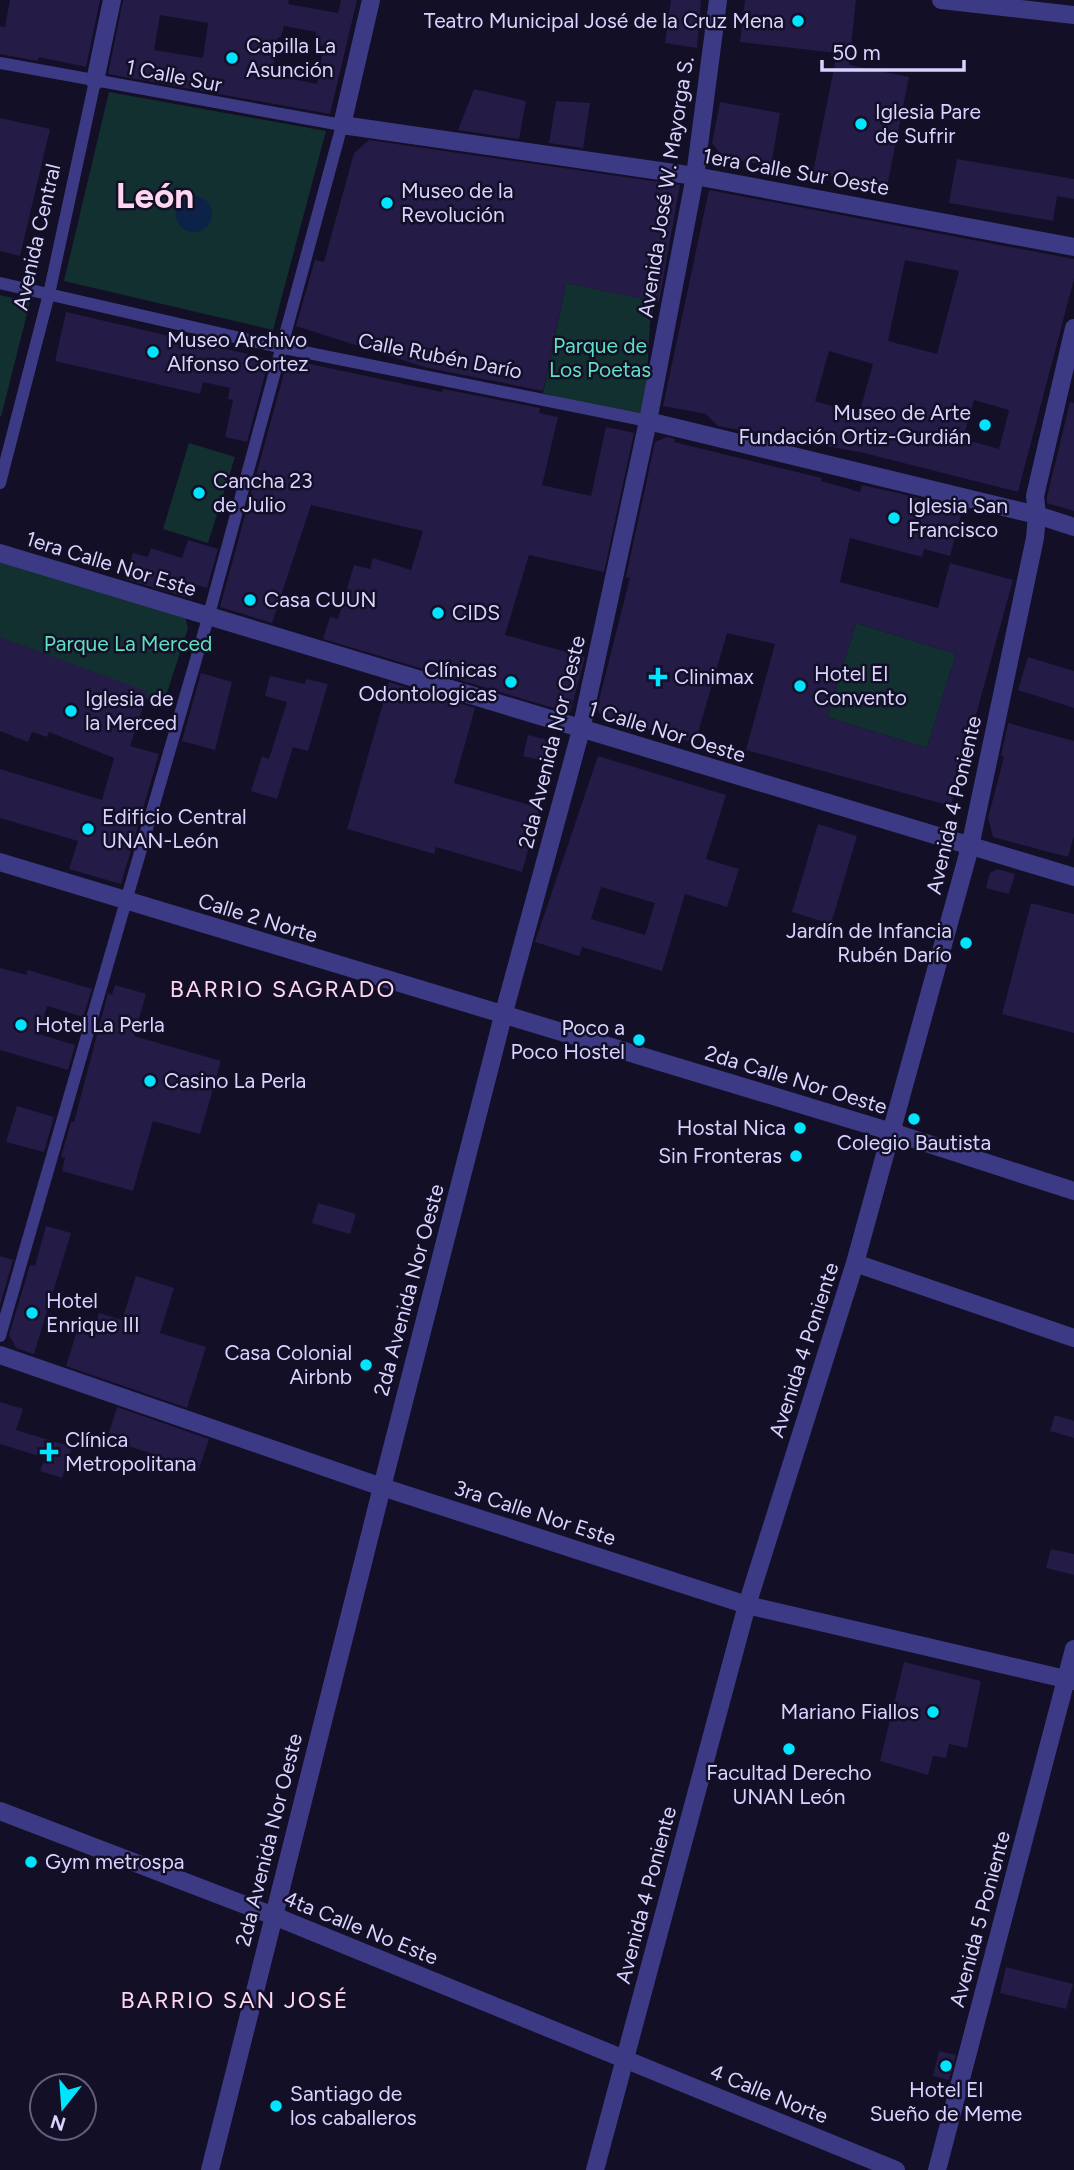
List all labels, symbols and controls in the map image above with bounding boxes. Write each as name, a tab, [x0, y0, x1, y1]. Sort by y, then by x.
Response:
place label: Teatro Municipal José de la Cruz Mena	[424, 8, 784, 33]
marker: Teatro Municipal José de la Cruz Mena	[790, 13, 806, 29]
scale bar	[822, 28, 964, 72]
place label: Capilla La Asunción	[246, 33, 336, 82]
text: 50 m	[832, 40, 881, 65]
marker: Capilla La Asunción	[224, 50, 240, 66]
street label: 1 Calle Sur	[124, 54, 224, 97]
street label: Avenida José W. Mayorga S.	[633, 55, 698, 319]
place label: Iglesia Pare de Sufrir	[875, 99, 981, 148]
marker: Iglesia Pare de Sufrir	[853, 116, 869, 132]
street label: 1era Calle Sur Oeste	[701, 143, 891, 200]
street label: Avenida Central	[8, 161, 66, 313]
district label: León	[116, 175, 194, 217]
place label: Museo de la Revolución	[401, 178, 513, 227]
marker: Museo de la Revolución	[379, 195, 395, 211]
place label: Museo Archivo Alfonso Cortez	[167, 327, 309, 376]
street label: Calle Rubén Darío	[356, 327, 524, 384]
park label: Parque de Los Poetas	[549, 333, 651, 382]
marker: Museo Archivo Alfonso Cortez	[145, 344, 161, 360]
place label: Museo de Arte Fundación Ortiz-Gurdián	[738, 400, 971, 449]
marker: Museo de Arte Fundación Ortiz-Gurdián	[977, 417, 993, 433]
place label: Cancha 23 de Julio	[213, 468, 313, 517]
marker: Cancha 23 de Julio	[191, 485, 207, 501]
place label: Iglesia San Francisco	[908, 493, 1008, 542]
marker: Iglesia San Francisco	[886, 510, 902, 526]
street label: 1era Calle Nor Este	[23, 526, 200, 601]
place label: Casa CUUN	[264, 587, 377, 612]
marker: Casa CUUN	[242, 592, 258, 608]
place label: CIDS	[452, 600, 500, 625]
marker: CIDS	[430, 605, 446, 621]
park label: Parque La Merced	[44, 631, 212, 656]
street label: 2da Avenida Nor Oeste	[513, 633, 590, 851]
place label: Clínicas Odontologicas	[359, 657, 497, 706]
place label: Hotel El Convento	[814, 661, 907, 710]
place label: Clinimax	[674, 664, 754, 689]
marker: Clinimax	[648, 667, 668, 687]
marker: Clínicas Odontologicas	[503, 674, 519, 690]
marker: Hotel El Convento	[792, 678, 808, 694]
place label: Iglesia de la Merced	[85, 686, 177, 735]
street label: 1 Calle Nor Oeste	[585, 696, 749, 767]
marker: Iglesia de la Merced	[63, 703, 79, 719]
street label: Avenida 4 Poniente	[921, 713, 986, 897]
place label: Edificio Central UNAN-León	[102, 804, 247, 853]
marker: Edificio Central UNAN-León	[80, 821, 96, 837]
street label: Calle 2 Norte	[195, 888, 321, 948]
place label: Jardín de Infancia Rubén Darío	[786, 918, 952, 967]
marker: Jardín de Infancia Rubén Darío	[958, 935, 974, 951]
district label: BARRIO SAGRADO	[170, 975, 396, 1003]
place label: Hotel La Perla	[35, 1012, 165, 1037]
place label: Poco a Poco Hostel	[510, 1015, 625, 1064]
marker: Hotel La Perla	[13, 1017, 29, 1033]
marker: Poco a Poco Hostel	[631, 1032, 647, 1048]
street label: 2da Calle Nor Oeste	[702, 1040, 890, 1119]
place label: Casino La Perla	[164, 1068, 306, 1093]
marker: Casino La Perla	[142, 1073, 158, 1089]
marker: Colegio Bautista	[906, 1111, 922, 1127]
place label: Hostal Nica	[677, 1115, 786, 1140]
marker: Hostal Nica	[792, 1120, 808, 1136]
place label: Colegio Bautista	[837, 1130, 991, 1155]
place label: Sin Fronteras	[658, 1143, 782, 1168]
marker: Sin Fronteras	[788, 1148, 804, 1164]
street label: 2da Avenida Nor Oeste	[368, 1181, 449, 1399]
street label: Avenida 4 Poniente	[763, 1259, 844, 1440]
place label: Hotel Enrique III	[46, 1288, 140, 1337]
marker: Hotel Enrique III	[24, 1305, 40, 1321]
place label: Casa Colonial Airbnb	[224, 1340, 352, 1389]
marker: Casa Colonial Airbnb	[358, 1357, 374, 1373]
place label: Clínica Metropolitana	[65, 1427, 197, 1476]
marker: Clínica Metropolitana	[39, 1442, 59, 1462]
street label: 3ra Calle Nor Este	[451, 1475, 619, 1550]
place label: Mariano Fiallos	[781, 1699, 919, 1724]
marker: Mariano Fiallos	[925, 1704, 941, 1720]
street label: 2da Avenida Nor Oeste	[230, 1731, 307, 1949]
marker: Facultad Derecho UNAN León	[781, 1741, 797, 1757]
place label: Facultad Derecho UNAN León	[706, 1760, 872, 1809]
street label: Avenida 4 Poniente	[610, 1804, 681, 1986]
street label: Avenida 5 Poniente	[944, 1828, 1015, 2010]
place label: Gym metrospa	[45, 1849, 185, 1874]
marker: Gym metrospa	[23, 1854, 39, 1870]
street label: 4ta Calle No Este	[281, 1885, 442, 1970]
district label: BARRIO SAN JOSÉ	[121, 1986, 349, 2014]
marker: Hotel El Sueño de Meme	[938, 2058, 954, 2074]
street label: 4 Calle Norte	[707, 2059, 832, 2129]
north arrow	[28, 2072, 98, 2142]
place label: Hotel El Sueño de Meme	[870, 2077, 1022, 2126]
place label: Santiago de los caballeros	[290, 2081, 417, 2130]
marker: Santiago de los caballeros	[268, 2098, 284, 2114]
text: N	[48, 2110, 69, 2136]

